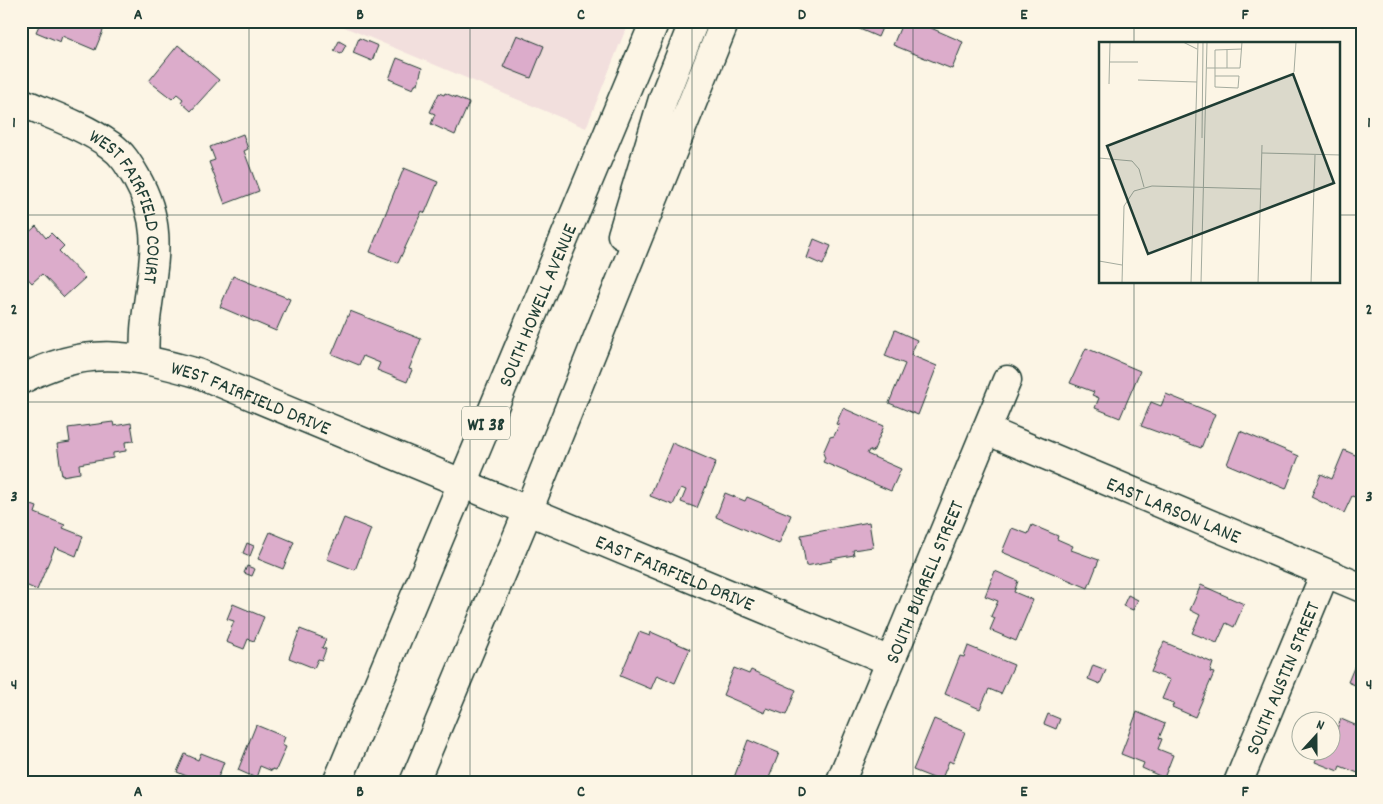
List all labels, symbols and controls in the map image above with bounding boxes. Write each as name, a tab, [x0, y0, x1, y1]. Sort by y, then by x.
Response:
text: A	[134, 4, 143, 27]
text: B	[356, 4, 364, 27]
text: C	[577, 4, 585, 27]
text: D	[798, 4, 807, 27]
text: E	[1020, 4, 1028, 27]
text: F	[1241, 4, 1249, 27]
inset map	[1099, 42, 1340, 284]
text: 1	[12, 112, 16, 135]
text: 1	[1367, 112, 1371, 135]
street label: WEST FAIRFIELD COURT	[83, 124, 166, 285]
street label: SOUTH HOWELL AVENUE	[493, 220, 586, 392]
text: 2	[11, 299, 18, 322]
text: 2	[1366, 299, 1373, 322]
street label: WEST FAIRFIELD DRIVE	[167, 355, 334, 444]
road number: WI 38	[462, 406, 510, 439]
street label: EAST LARSON LANE	[1101, 471, 1244, 552]
text: 3	[10, 486, 18, 509]
text: 3	[1365, 486, 1373, 509]
street label: SOUTH BURRELL STREET	[880, 497, 973, 669]
street label: EAST FAIRFIELD DRIVE	[591, 529, 758, 620]
street label: SOUTH AUSTIN STREET	[1240, 598, 1324, 758]
text: 4	[11, 674, 17, 697]
text: 4	[1366, 674, 1372, 697]
north arrow	[1290, 712, 1340, 762]
text: A	[134, 781, 143, 804]
text: B	[356, 781, 364, 804]
text: C	[577, 781, 585, 804]
text: D	[798, 781, 807, 804]
text: E	[1020, 781, 1028, 804]
text: F	[1241, 781, 1249, 804]

